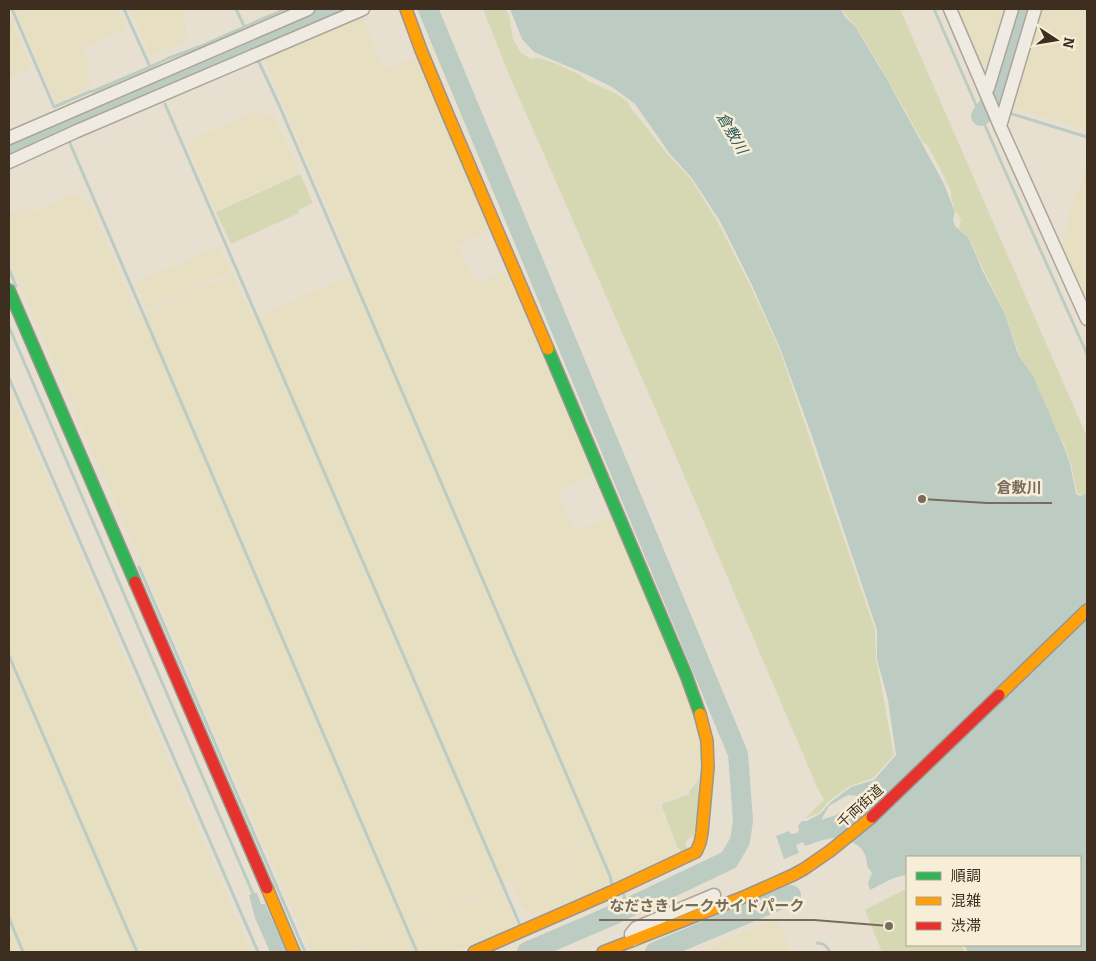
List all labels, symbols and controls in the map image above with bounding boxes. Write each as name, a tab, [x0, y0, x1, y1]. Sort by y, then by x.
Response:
north arrow	[1031, 15, 1081, 65]
text: N	[1059, 36, 1078, 50]
water label: 倉敷川	[713, 109, 752, 159]
callout: 倉敷川	[987, 473, 1052, 503]
text: 倉敷川	[996, 479, 1042, 497]
street label: 千両街道	[834, 781, 887, 831]
legend	[906, 856, 1081, 946]
text: 順調	[951, 867, 981, 885]
callout: なださきレークサイドパーク	[599, 890, 814, 920]
text: 混雑	[951, 892, 981, 910]
text: なださきレークサイドパーク	[609, 897, 805, 915]
text: 渋滞	[951, 917, 981, 935]

